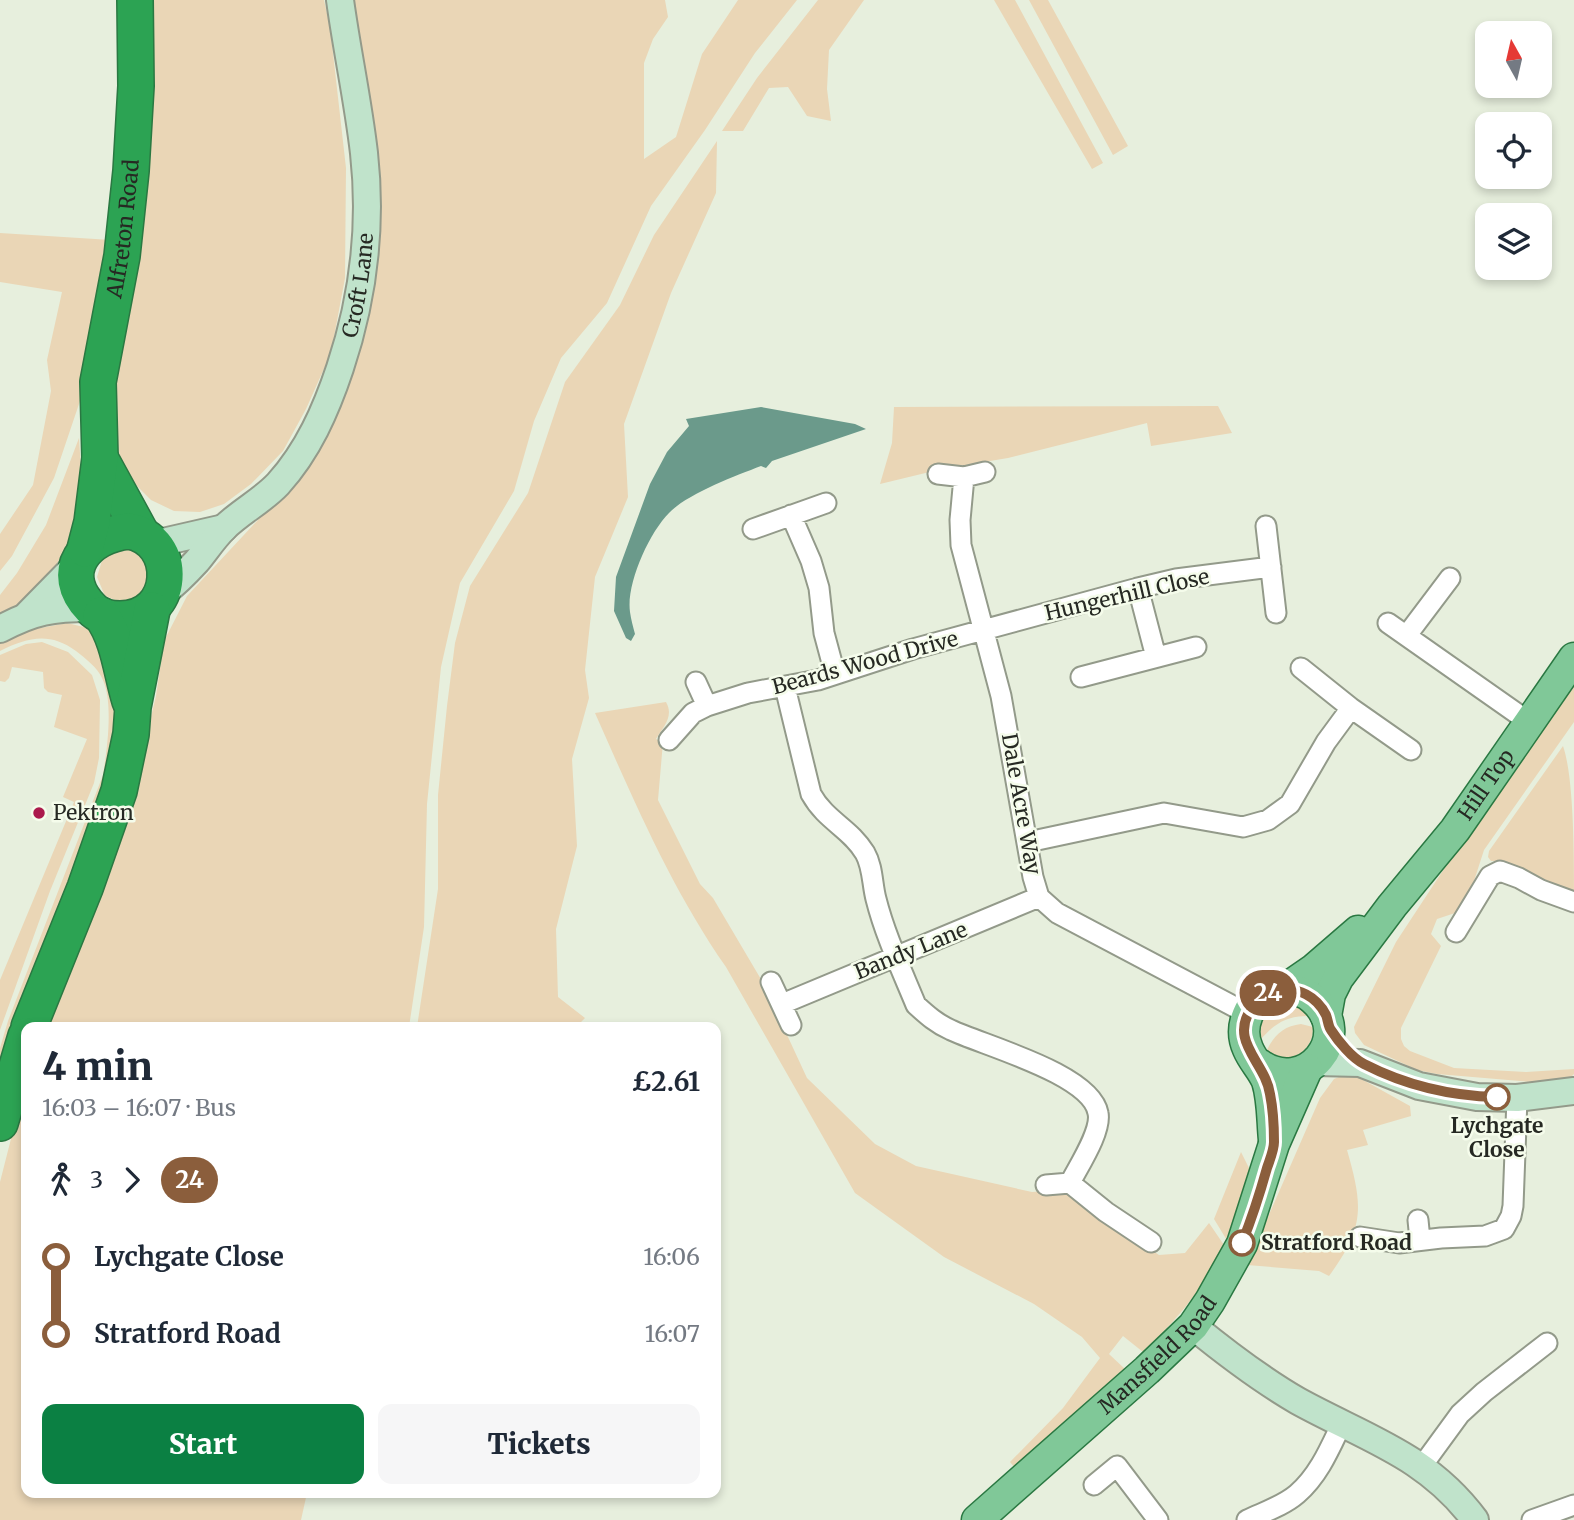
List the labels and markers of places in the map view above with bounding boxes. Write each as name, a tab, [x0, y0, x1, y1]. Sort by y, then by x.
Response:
place label: Pektron	[53, 799, 134, 826]
marker: Pektron	[31, 805, 47, 821]
marker: Lychgate Close	[1484, 1084, 1510, 1110]
place label: Lychgate Close	[1451, 1112, 1543, 1163]
place label: Stratford Road	[1261, 1229, 1412, 1256]
marker: Stratford Road	[1229, 1230, 1255, 1256]

